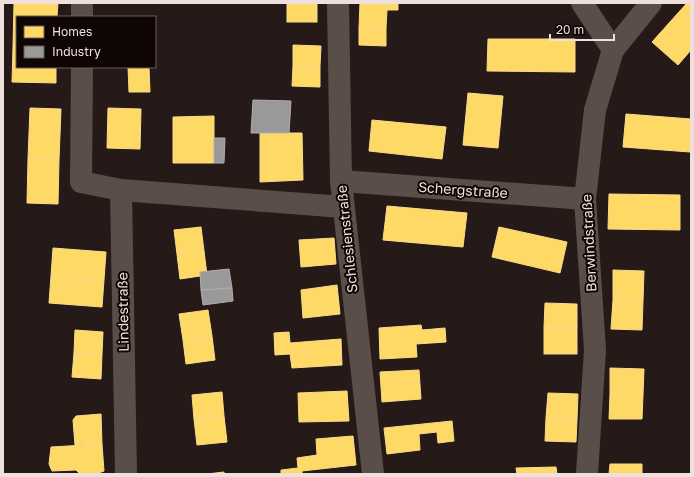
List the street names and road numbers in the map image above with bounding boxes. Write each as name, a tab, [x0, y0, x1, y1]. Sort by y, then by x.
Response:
street label: Schergstraße	[418, 178, 508, 201]
street label: Schlesienstraße	[332, 184, 361, 294]
street label: Berwindstraße	[577, 194, 600, 292]
street label: Lindestraße	[113, 272, 132, 352]

